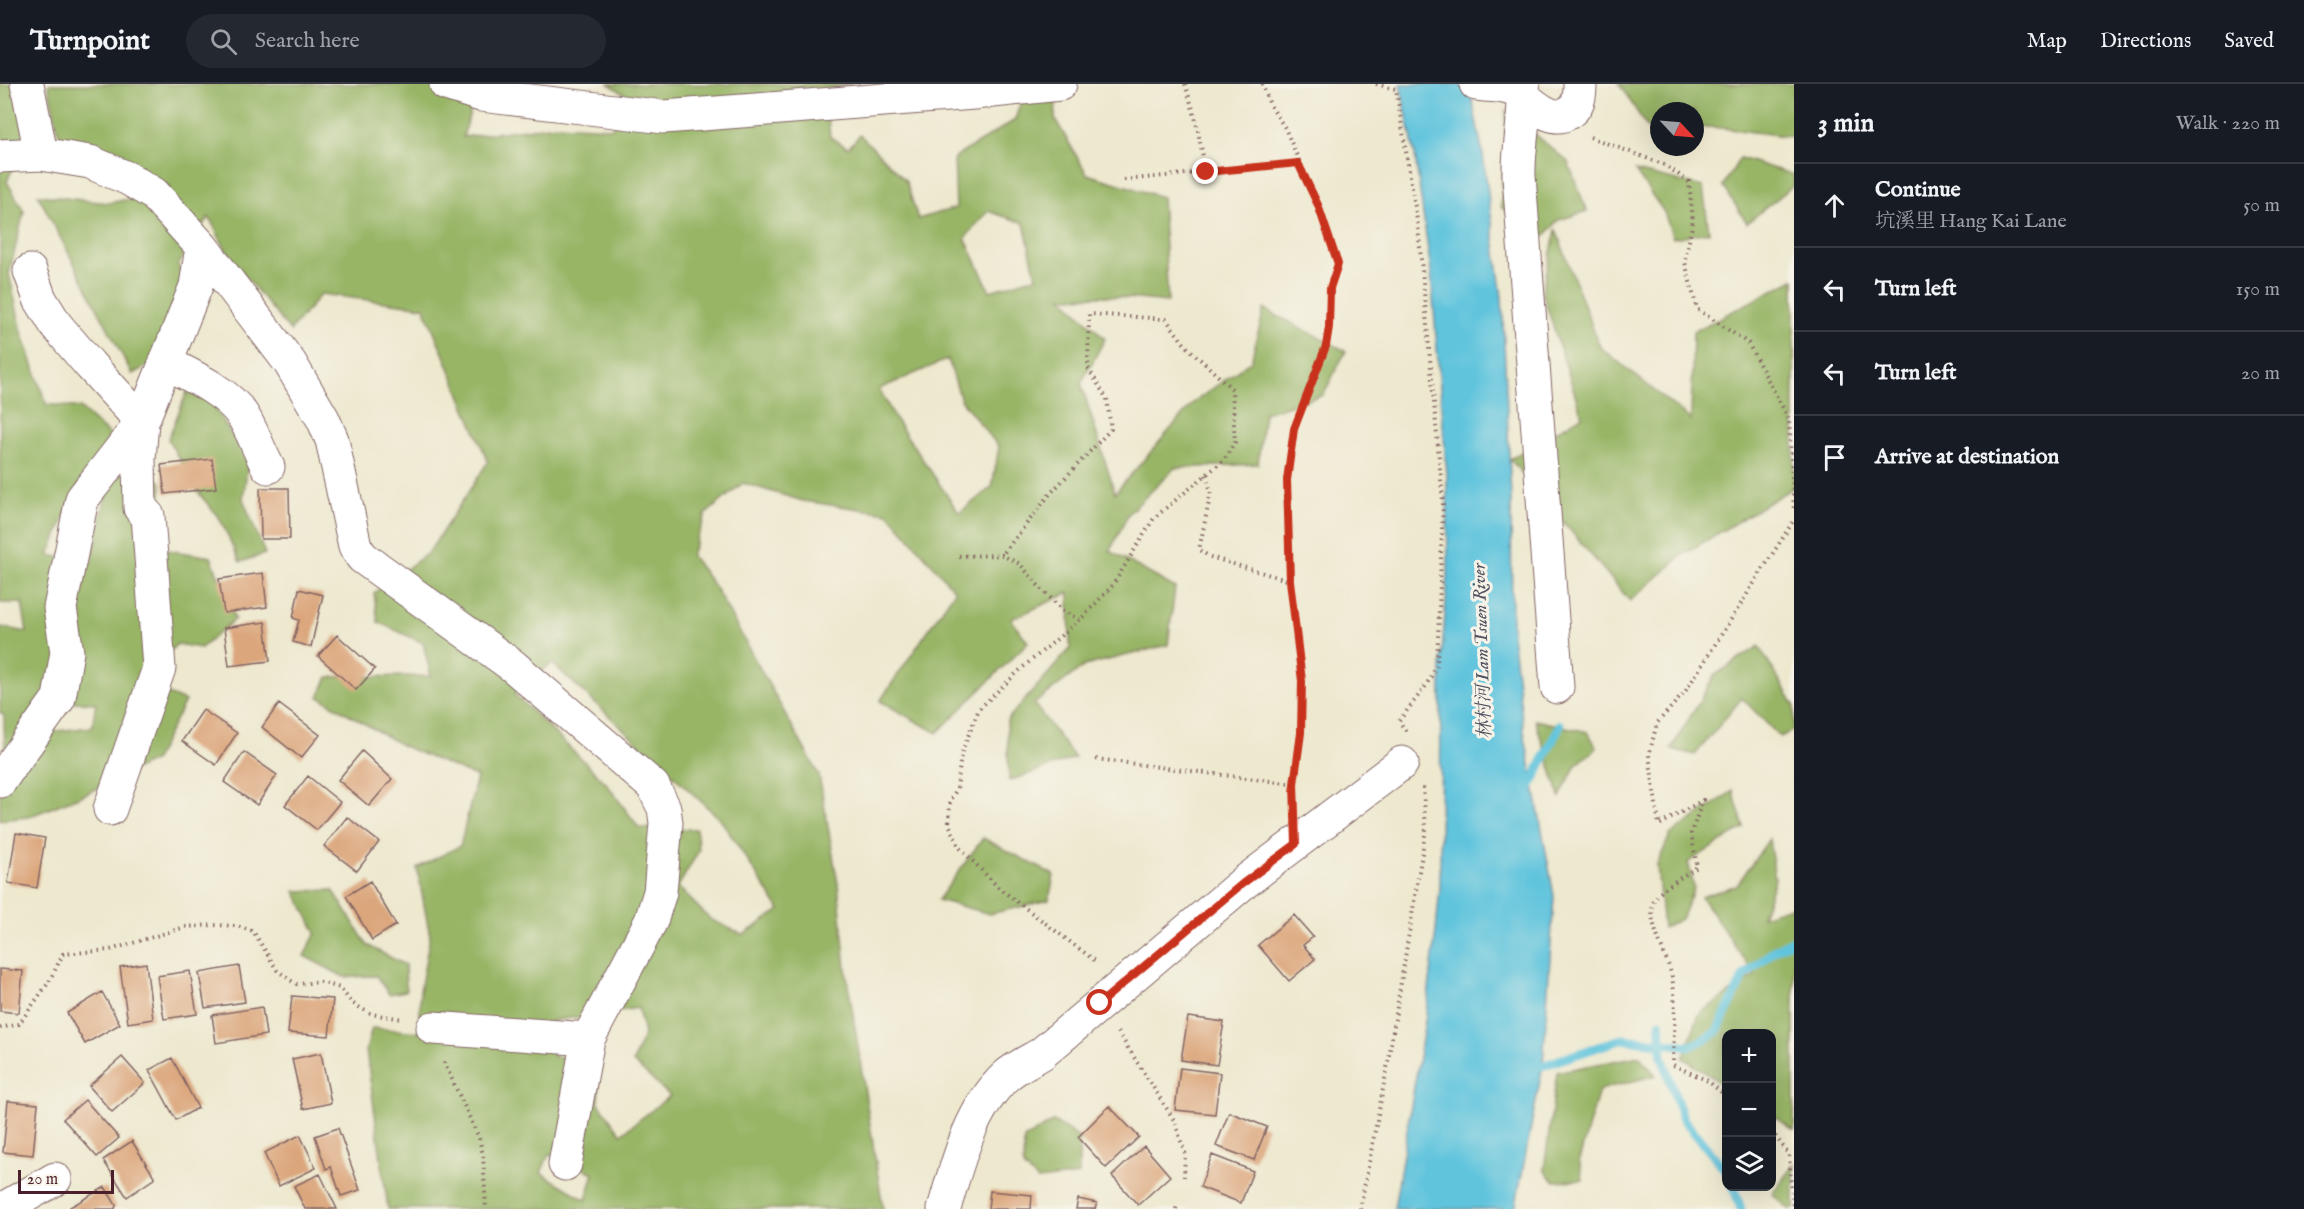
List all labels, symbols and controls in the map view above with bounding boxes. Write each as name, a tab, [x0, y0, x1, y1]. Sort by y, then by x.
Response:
search box	[186, 14, 606, 68]
text: Turnpoint	[30, 24, 150, 59]
icon: search	[207, 25, 240, 58]
text: Search here	[255, 27, 360, 55]
text: Map	[2027, 28, 2067, 55]
text: Directions	[2100, 28, 2191, 55]
text: Saved	[2224, 28, 2274, 55]
north arrow	[1650, 102, 1704, 156]
text: 3 min	[1818, 107, 1874, 140]
text: Walk · 220 m	[2176, 111, 2280, 136]
route end	[1192, 158, 1218, 184]
text: Continue	[1875, 176, 1961, 204]
icon: ahead	[1818, 189, 1851, 222]
text: 50 m	[2243, 193, 2280, 218]
text: 坑溪里 Hang Kai Lane	[1875, 209, 2067, 234]
icon: left	[1818, 273, 1851, 306]
text: Turn left	[1875, 275, 1957, 303]
text: 150 m	[2236, 277, 2280, 302]
icon: left	[1818, 357, 1851, 390]
text: Turn left	[1875, 359, 1957, 387]
text: 20 m	[2241, 361, 2280, 386]
icon: arrive	[1818, 441, 1851, 474]
text: Arrive at destination	[1875, 443, 2059, 471]
water label: 林村河 Lam Tsuen River	[1468, 562, 1498, 739]
route start	[1086, 989, 1112, 1015]
map controls	[1722, 1029, 1776, 1191]
button: +	[1722, 1029, 1776, 1083]
button: −	[1722, 1083, 1776, 1137]
button: layers	[1722, 1137, 1776, 1191]
scale bar	[18, 1167, 114, 1194]
text: 20 m	[27, 1170, 58, 1190]

